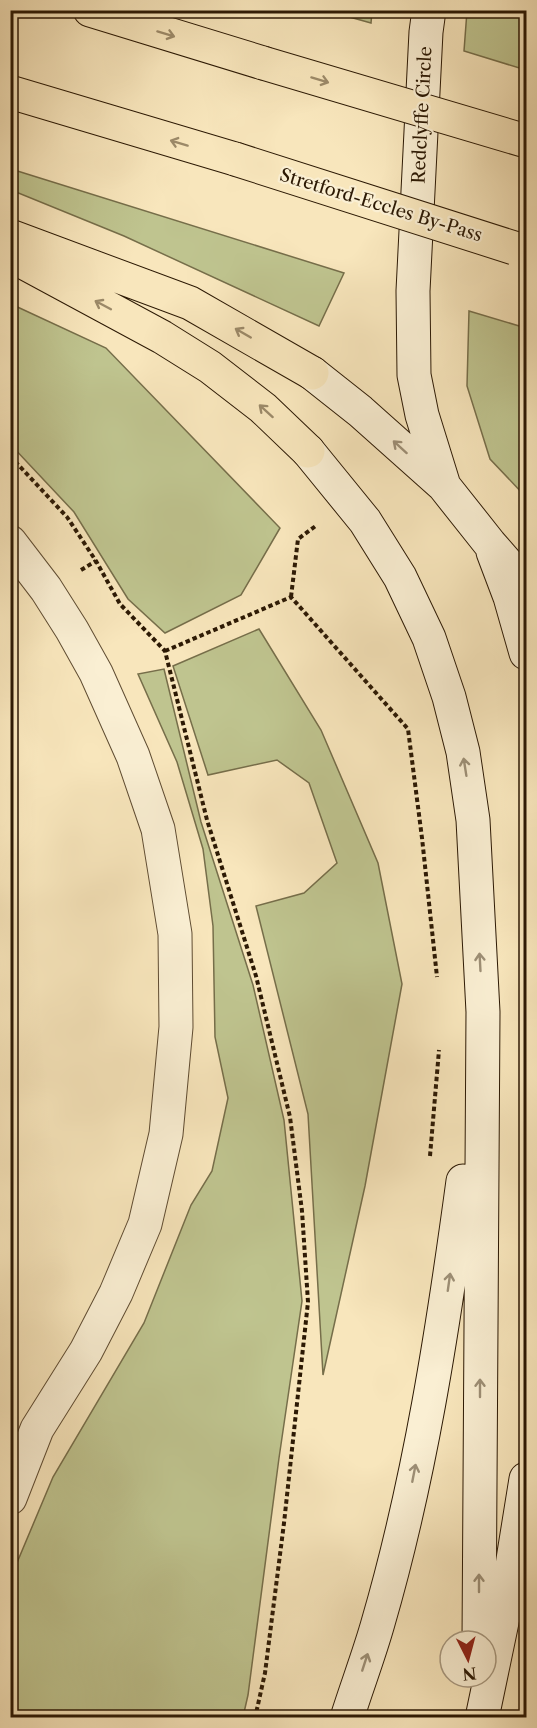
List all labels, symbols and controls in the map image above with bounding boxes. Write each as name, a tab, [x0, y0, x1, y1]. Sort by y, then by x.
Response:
one-way arrow	[156, 29, 175, 40]
street label: Redclyffe Circle	[407, 46, 437, 184]
one-way arrow	[310, 75, 329, 86]
one-way arrow	[170, 136, 189, 147]
street label: Stretford-Eccles By-Pass	[277, 164, 485, 246]
one-way arrow	[95, 299, 112, 311]
one-way arrow	[235, 327, 252, 339]
one-way arrow	[259, 404, 274, 418]
one-way arrow	[393, 440, 408, 454]
one-way arrow	[460, 758, 471, 778]
one-way arrow	[475, 952, 486, 972]
one-way arrow	[444, 1272, 455, 1292]
one-way arrow	[474, 1378, 485, 1398]
one-way arrow	[409, 1464, 420, 1484]
one-way arrow	[473, 1573, 485, 1593]
north arrow	[438, 1629, 498, 1689]
one-way arrow	[361, 1653, 372, 1672]
text: N	[462, 1663, 478, 1685]

